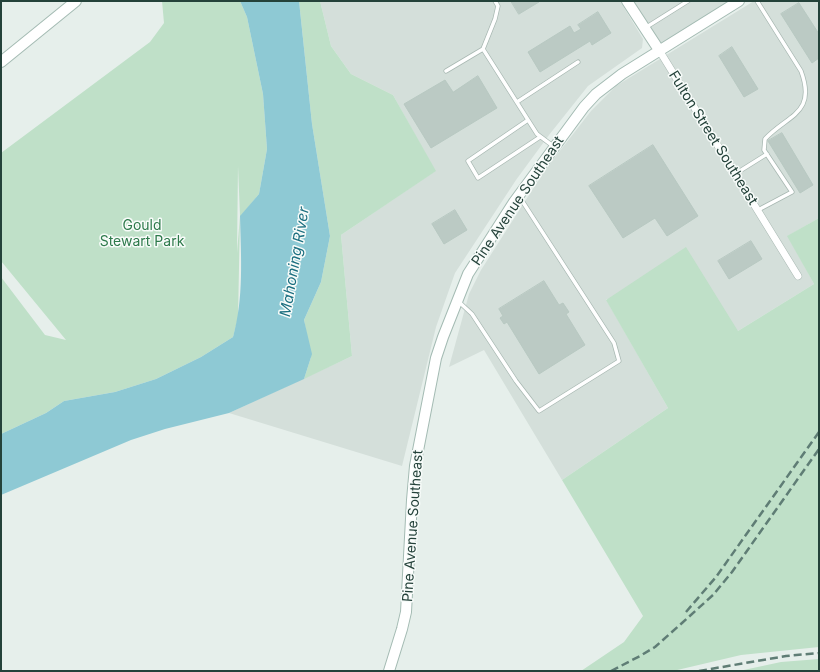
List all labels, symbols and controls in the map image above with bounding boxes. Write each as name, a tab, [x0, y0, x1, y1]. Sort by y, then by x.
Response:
street label: Fulton Street Southeast	[665, 68, 761, 208]
street label: Pine Avenue Southeast	[468, 133, 568, 269]
water label: Mahoning River	[276, 206, 314, 318]
park label: Gould Stewart Park	[100, 218, 184, 250]
street label: Pine Avenue Southeast	[399, 449, 427, 603]

